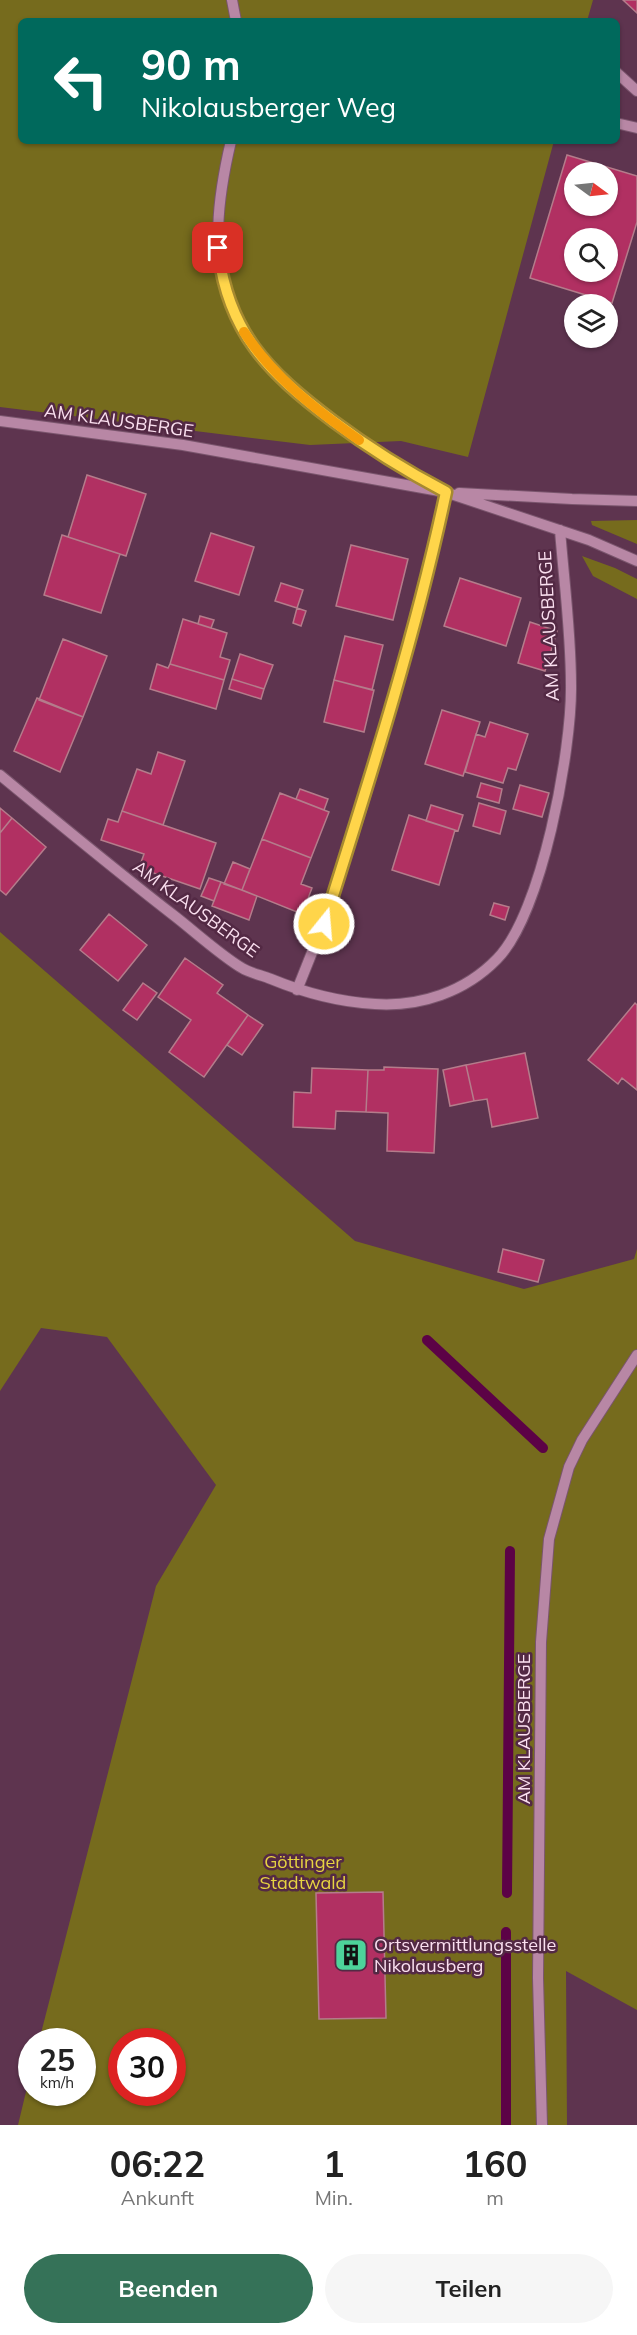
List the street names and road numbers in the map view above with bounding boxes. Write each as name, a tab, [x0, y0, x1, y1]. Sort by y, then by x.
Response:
street label: AM KLAUSBERGE	[43, 399, 195, 442]
street label: AM KLAUSBERGE	[533, 550, 564, 702]
street label: AM KLAUSBERGE	[129, 855, 264, 962]
street label: AM KLAUSBERGE	[512, 1654, 535, 1804]

